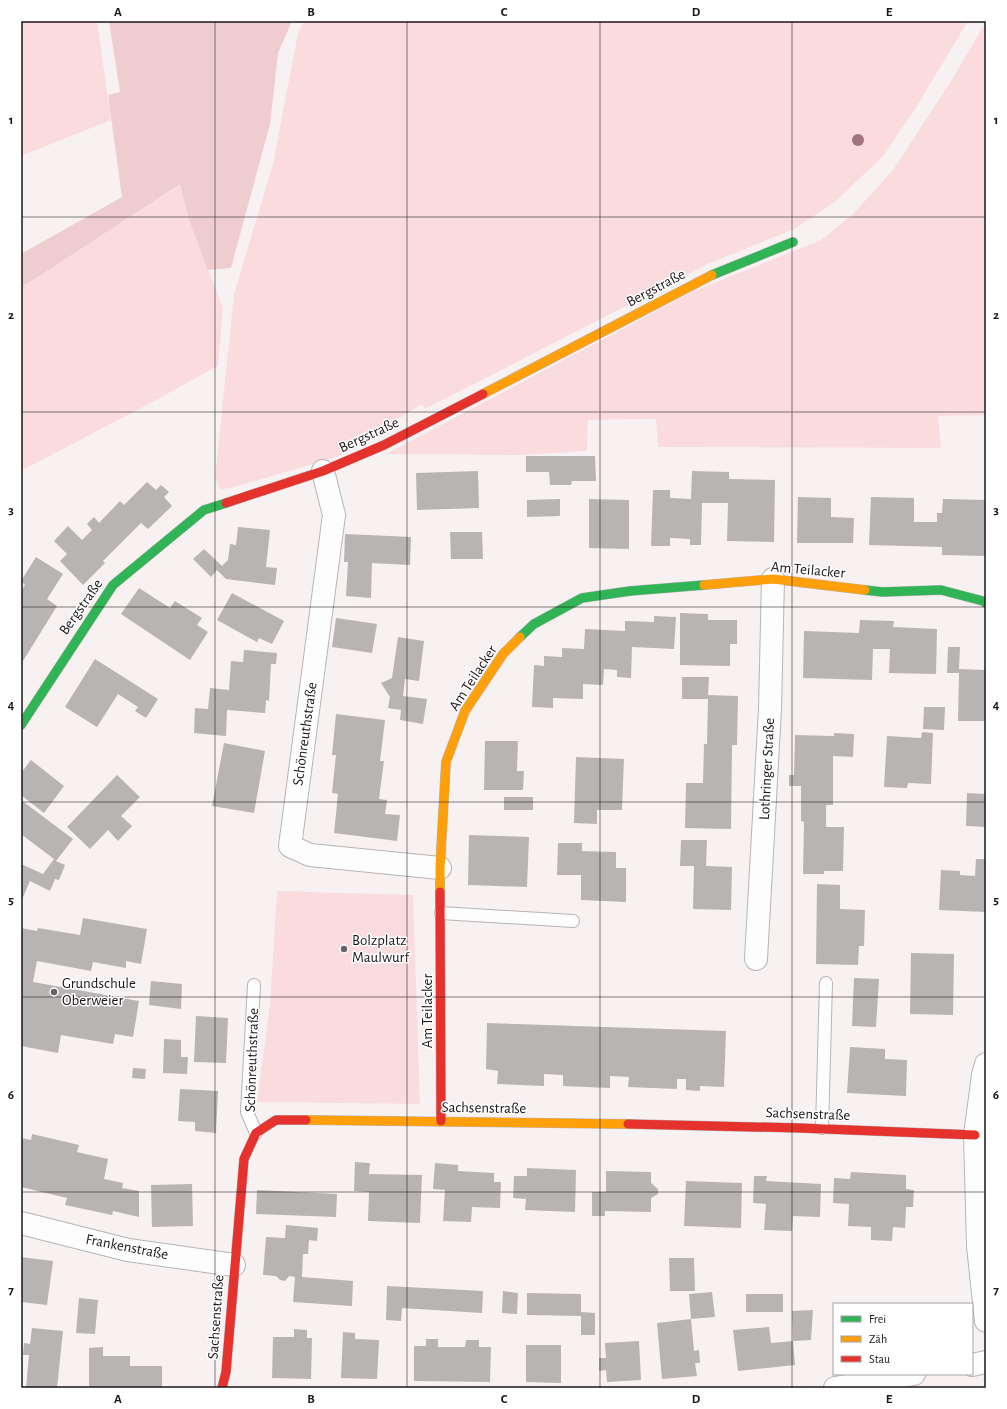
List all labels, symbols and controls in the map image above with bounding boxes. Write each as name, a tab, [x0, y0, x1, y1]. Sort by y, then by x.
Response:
text: A	[114, 6, 122, 19]
text: B	[307, 6, 315, 19]
text: C	[501, 6, 508, 19]
text: D	[692, 6, 701, 19]
text: E	[886, 6, 893, 19]
text: 1	[9, 114, 13, 127]
text: 1	[994, 114, 998, 127]
street label: Bergstraße	[624, 266, 688, 310]
text: 2	[8, 309, 14, 322]
text: 2	[993, 309, 999, 322]
street label: Bergstraße	[337, 415, 401, 455]
text: 3	[8, 504, 14, 517]
text: 3	[993, 504, 999, 517]
street label: Am Teilacker	[770, 559, 846, 581]
street label: Bergstraße	[56, 576, 106, 638]
street label: Am Teilacker	[446, 642, 500, 713]
street label: Schönreuthstraße	[290, 681, 320, 787]
text: 4	[8, 699, 15, 712]
text: 4	[993, 699, 1000, 712]
street label: Lothringer Straße	[757, 717, 777, 820]
text: 5	[8, 894, 14, 907]
text: 5	[993, 894, 999, 907]
place label: Bolzplatz Maulwurf	[352, 933, 410, 965]
marker: Bolzplatz Maulwurf	[339, 944, 349, 954]
street label: Am Teilacker	[420, 974, 435, 1048]
place label: Grundschule Oberweier	[62, 976, 136, 1008]
marker: Grundschule Oberweier	[49, 987, 59, 997]
street label: Schönreuthstraße	[243, 1008, 261, 1112]
text: 6	[8, 1089, 14, 1102]
text: 6	[993, 1089, 999, 1102]
street label: Sachsenstraße	[442, 1100, 527, 1116]
street label: Sachsenstraße	[765, 1105, 851, 1123]
street label: Frankenstraße	[85, 1232, 170, 1262]
street label: Sachsenstraße	[206, 1274, 226, 1360]
text: 7	[8, 1284, 14, 1297]
text: 7	[993, 1284, 999, 1297]
legend	[833, 1303, 973, 1375]
text: Frei	[869, 1313, 886, 1325]
text: Zäh	[869, 1333, 887, 1345]
text: Stau	[869, 1353, 890, 1365]
text: A	[114, 1393, 122, 1406]
text: B	[307, 1393, 315, 1406]
text: C	[501, 1393, 508, 1406]
text: D	[692, 1393, 701, 1406]
text: E	[886, 1393, 893, 1406]

